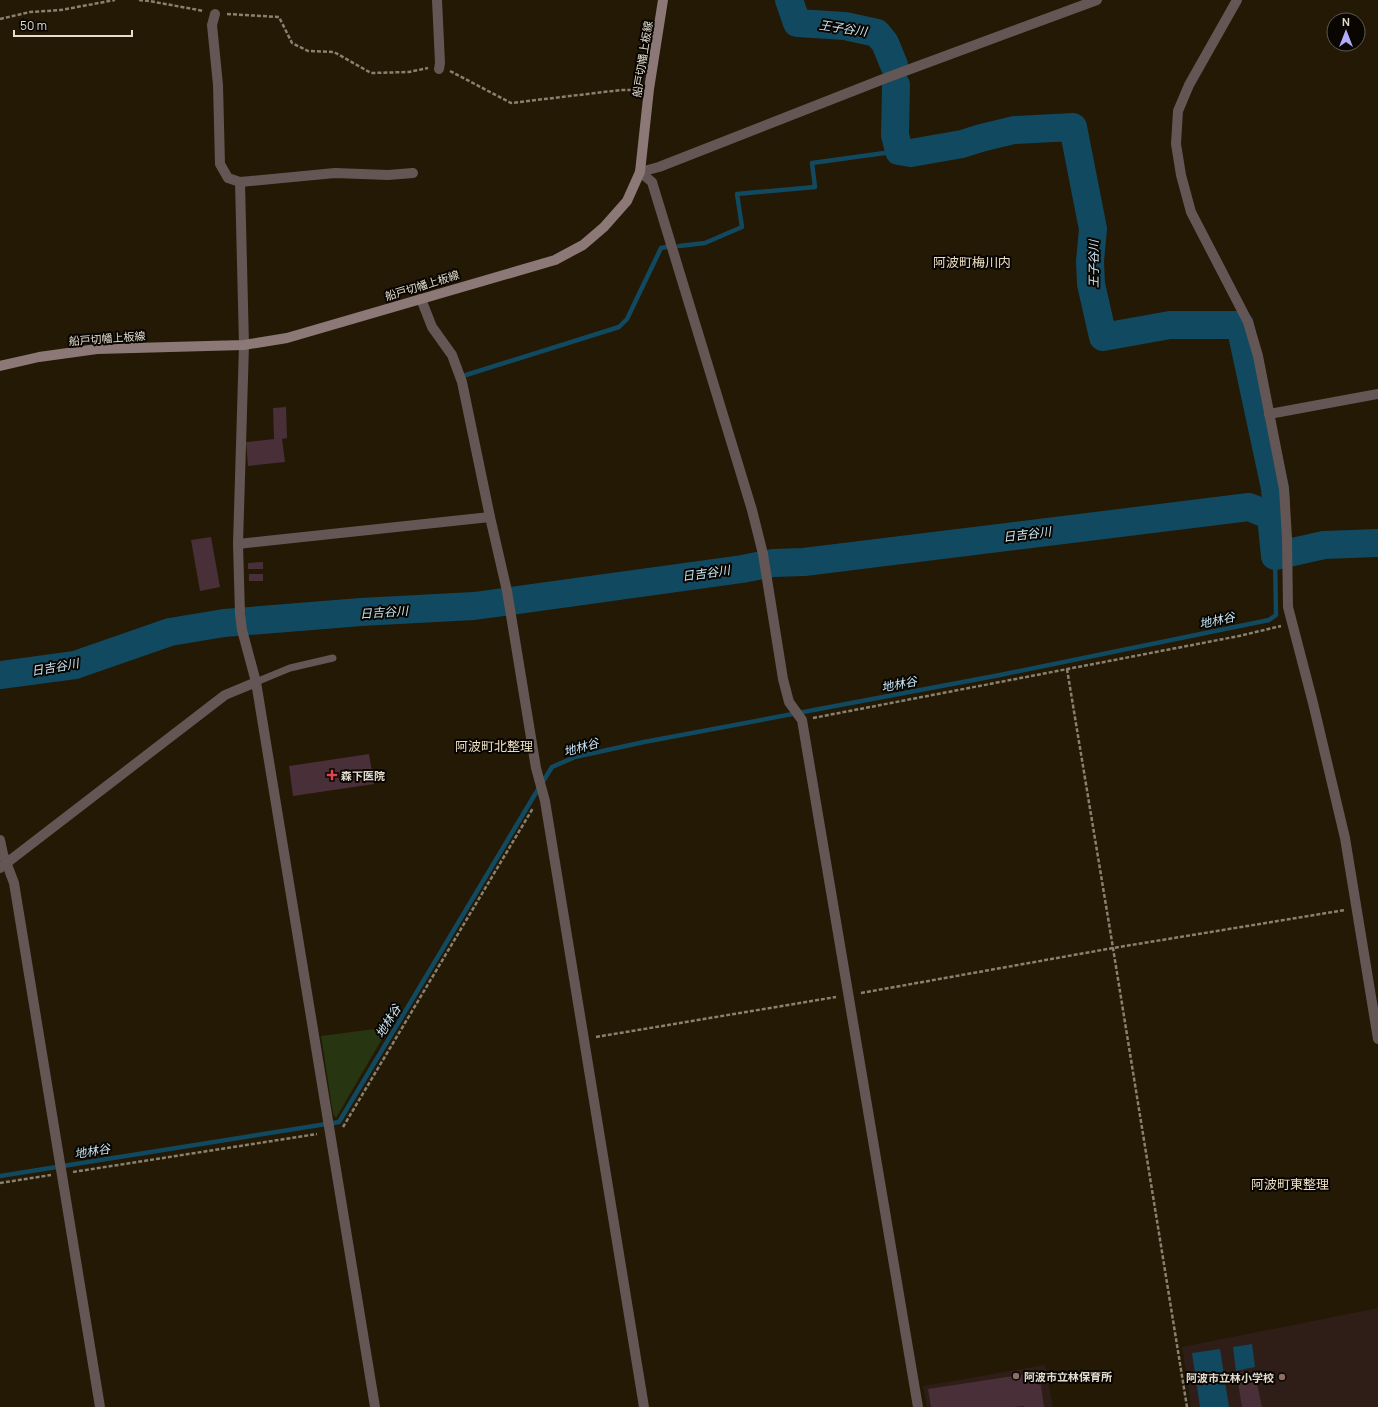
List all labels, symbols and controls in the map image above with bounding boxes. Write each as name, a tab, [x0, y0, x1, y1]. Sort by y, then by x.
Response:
scale bar	[14, 12, 132, 38]
north arrow	[1326, 12, 1366, 52]
text: N	[1342, 14, 1350, 29]
water label: 王子谷川	[818, 16, 870, 40]
text: 50 m	[20, 17, 47, 34]
street label: 船戸切幡上板線	[629, 20, 655, 98]
water label: 王子谷川	[1085, 238, 1102, 288]
district label: 阿波町梅川内	[933, 253, 1011, 271]
street label: 船戸切幡上板線	[383, 267, 461, 303]
street label: 船戸切幡上板線	[68, 328, 146, 348]
water label: 日吉谷川	[1002, 522, 1054, 545]
water label: 日吉谷川	[681, 561, 733, 585]
water label: 日吉谷川	[359, 602, 411, 622]
water label: 地林谷	[1198, 608, 1237, 632]
water label: 日吉谷川	[30, 654, 82, 680]
water label: 地林谷	[880, 672, 919, 696]
water label: 地林谷	[561, 734, 602, 760]
district label: 阿波町北整理	[455, 737, 533, 755]
place label: 森下医院	[341, 768, 385, 783]
marker: 森下医院	[326, 769, 338, 781]
water label: 地林谷	[371, 1000, 405, 1041]
water label: 地林谷	[73, 1140, 112, 1162]
district label: 阿波町東整理	[1251, 1175, 1329, 1193]
place label: 阿波市立林保育所	[1024, 1369, 1112, 1384]
place label: 阿波市立林小学校	[1186, 1370, 1274, 1385]
marker: 阿波市立林保育所	[1011, 1371, 1021, 1381]
marker: 阿波市立林小学校	[1277, 1372, 1287, 1382]

